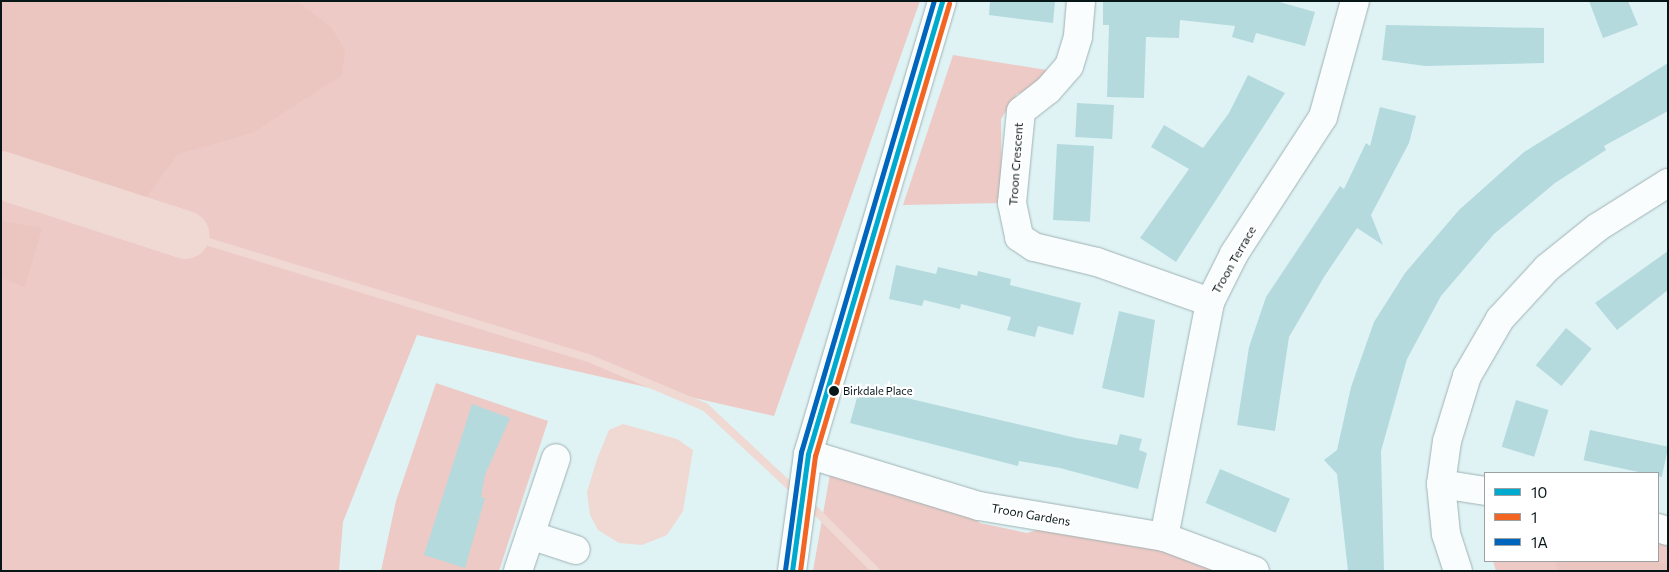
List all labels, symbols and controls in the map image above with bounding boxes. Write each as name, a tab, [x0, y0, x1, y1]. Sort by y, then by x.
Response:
street label: Troon Crescent	[1006, 122, 1026, 206]
street label: Troon Terrace	[1209, 224, 1259, 296]
place label: Birkdale Place	[843, 384, 913, 398]
marker: Birkdale Place	[829, 386, 839, 396]
legend	[1484, 472, 1659, 562]
text: 10	[1531, 483, 1547, 501]
street label: Troon Gardens	[990, 501, 1072, 529]
text: 1	[1531, 508, 1537, 526]
text: 1A	[1531, 533, 1548, 551]

